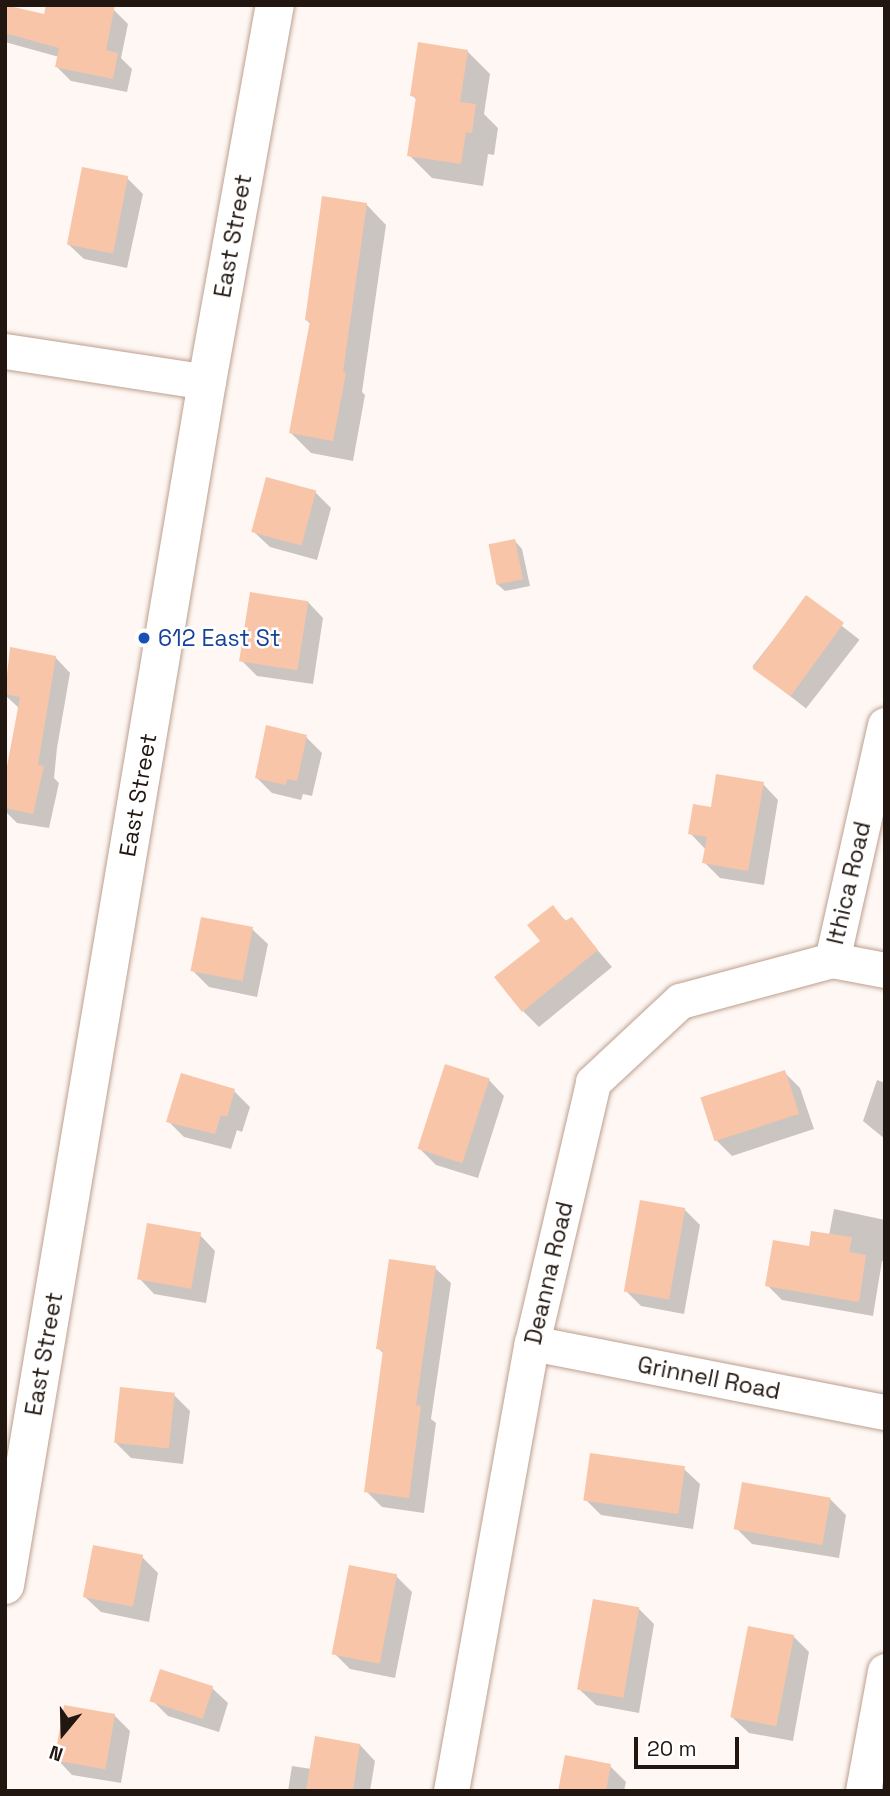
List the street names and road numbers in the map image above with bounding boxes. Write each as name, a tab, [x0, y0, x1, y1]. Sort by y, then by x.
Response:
street label: East Street	[209, 172, 257, 300]
street label: East Street	[114, 731, 162, 859]
street label: Ithica Road	[821, 819, 877, 947]
street label: Deanna Road	[519, 1199, 579, 1347]
street label: East Street	[20, 1290, 68, 1418]
street label: Grinnell Road	[635, 1351, 783, 1405]

